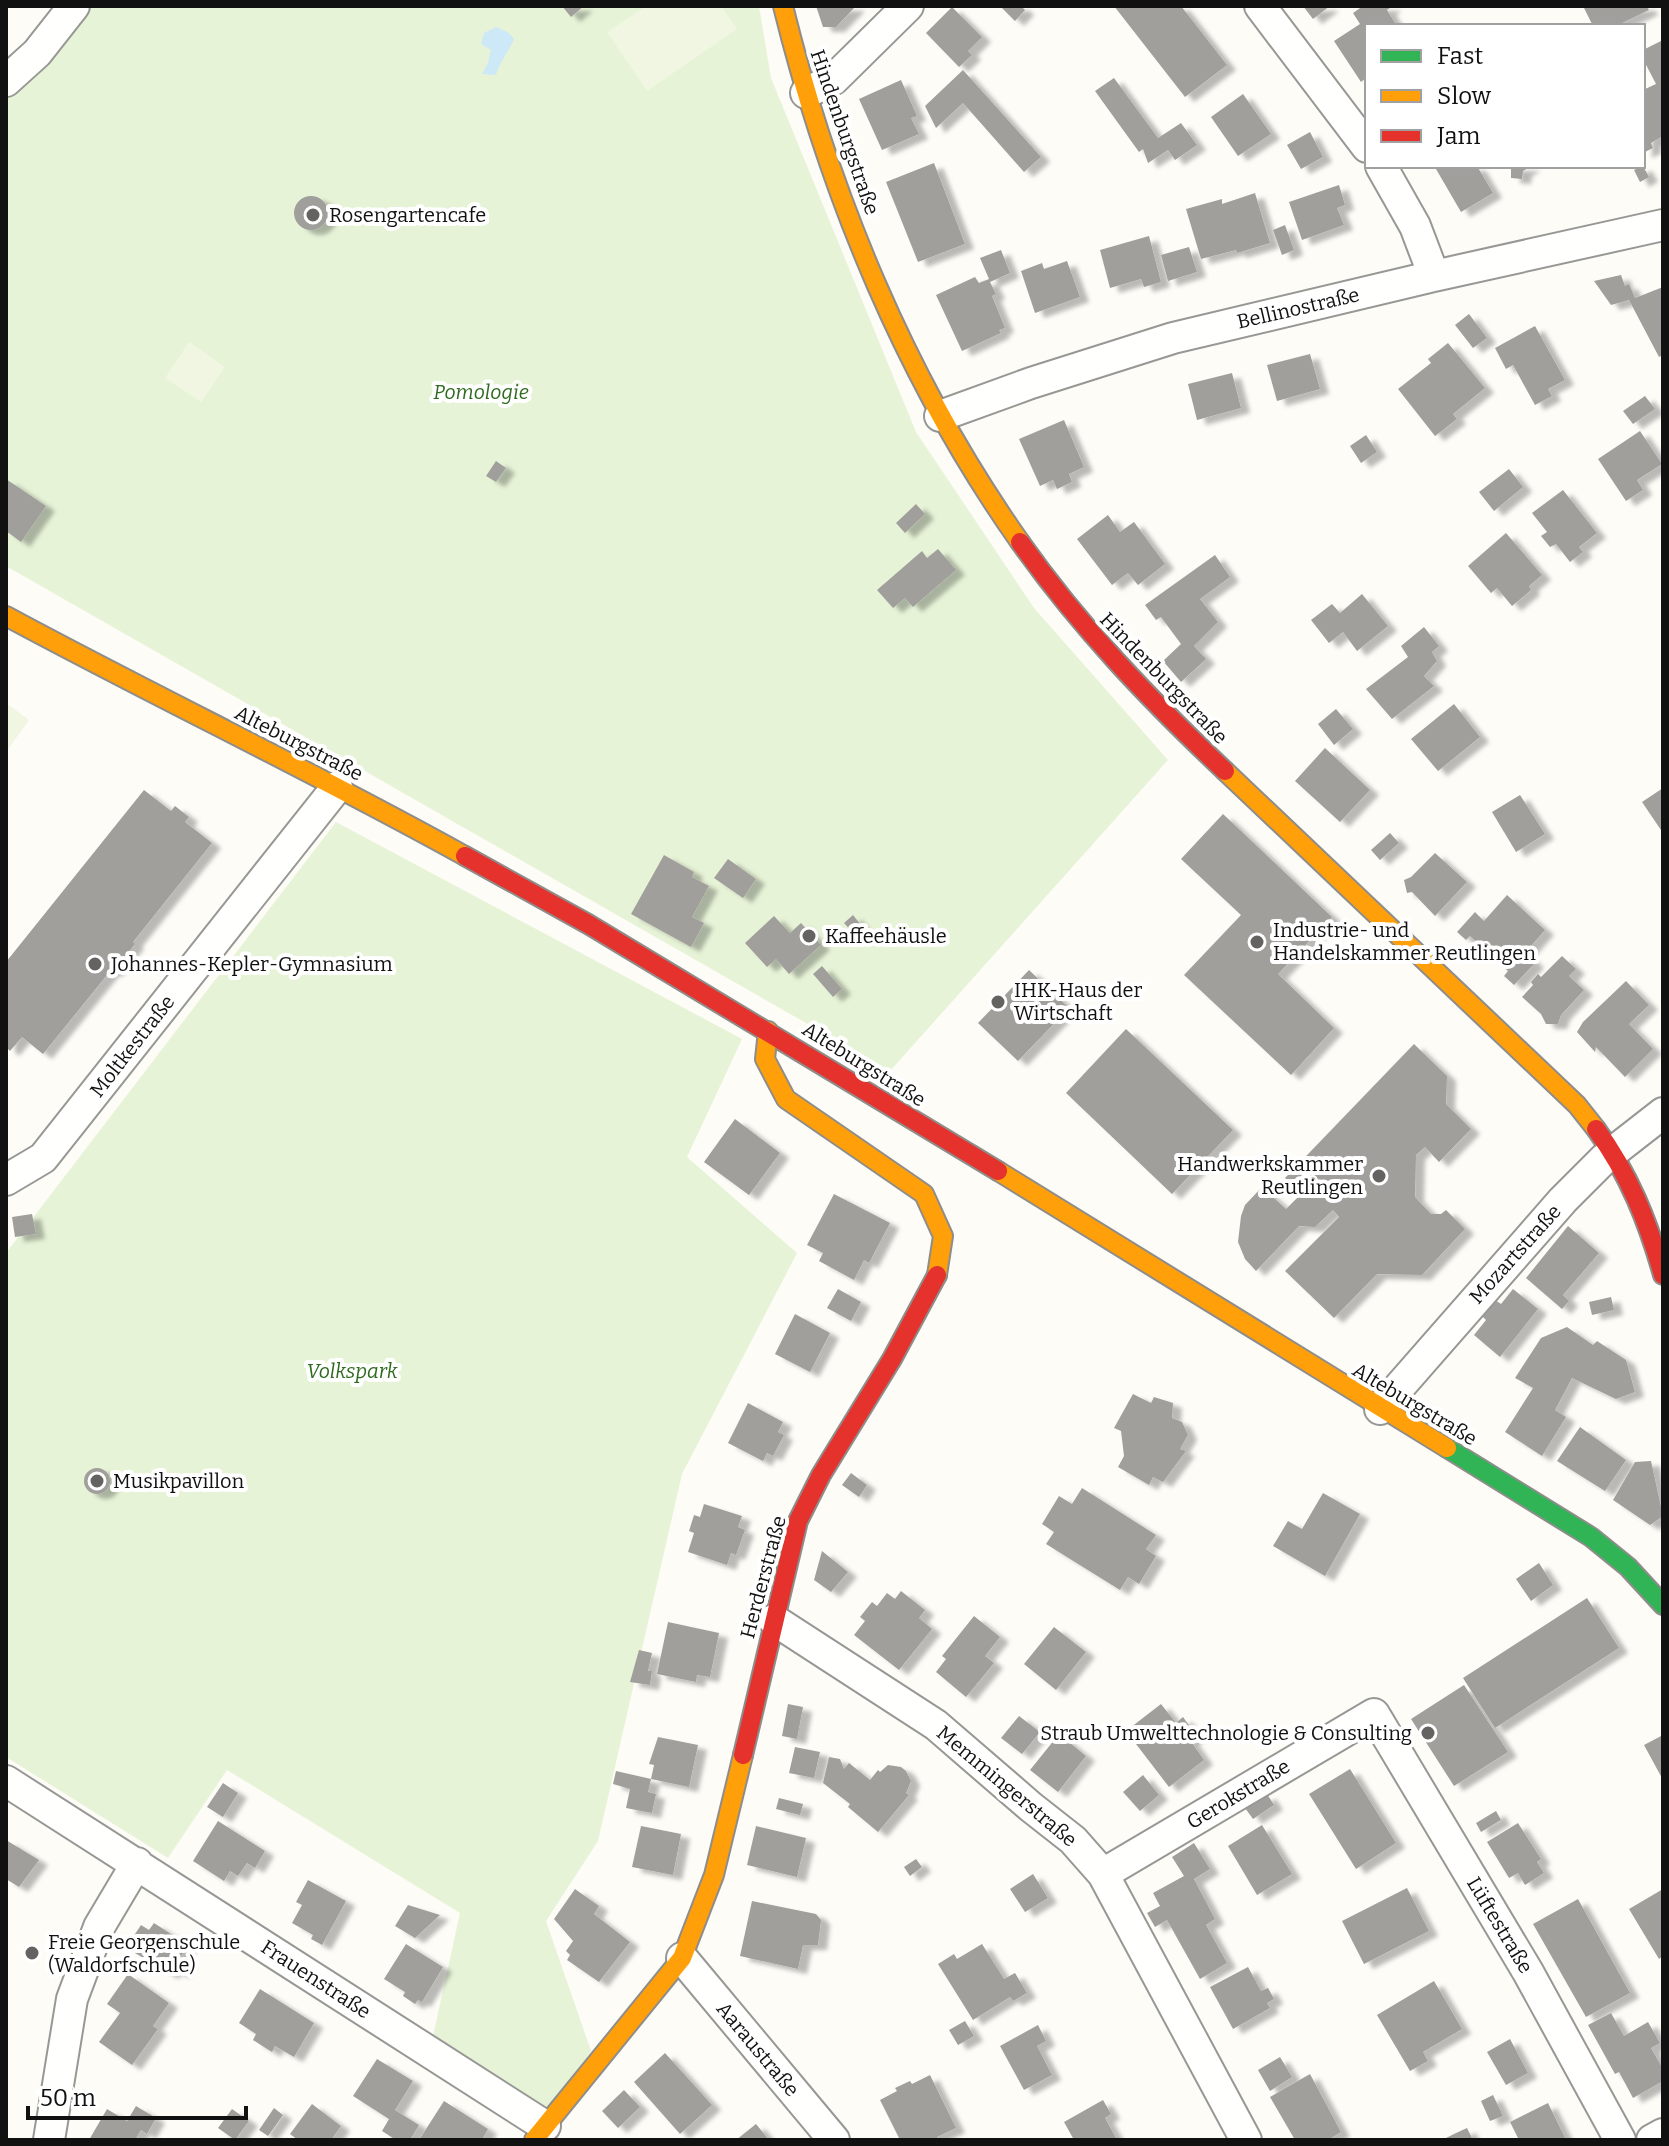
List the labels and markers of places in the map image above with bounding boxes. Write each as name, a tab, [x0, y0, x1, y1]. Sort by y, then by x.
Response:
place label: Rosengartencafe	[329, 203, 486, 227]
marker: Rosengartencafe	[304, 206, 322, 224]
place label: Industrie- und Handelskammer Reutlingen	[1273, 918, 1536, 965]
place label: Kaffeehäusle	[825, 924, 947, 948]
marker: Kaffeehäusle	[800, 927, 818, 945]
marker: Industrie- und Handelskammer Reutlingen	[1248, 933, 1266, 951]
place label: Johannes-Kepler-Gymnasium	[110, 952, 393, 976]
marker: Johannes-Kepler-Gymnasium	[86, 955, 104, 973]
place label: IHK-Haus der Wirtschaft	[1014, 978, 1143, 1025]
marker: IHK-Haus der Wirtschaft	[989, 993, 1007, 1011]
place label: Handwerkskammer Reutlingen	[1177, 1152, 1363, 1199]
marker: Handwerkskammer Reutlingen	[1370, 1167, 1388, 1185]
place label: Musikpavillon	[113, 1469, 244, 1493]
marker: Musikpavillon	[88, 1472, 106, 1490]
place label: Straub Umwelttechnologie & Consulting	[1040, 1721, 1412, 1745]
marker: Straub Umwelttechnologie & Consulting	[1419, 1724, 1437, 1742]
place label: Freie Georgenschule (Waldorfschule)	[48, 1930, 240, 1977]
marker: Freie Georgenschule (Waldorfschule)	[23, 1944, 41, 1962]

